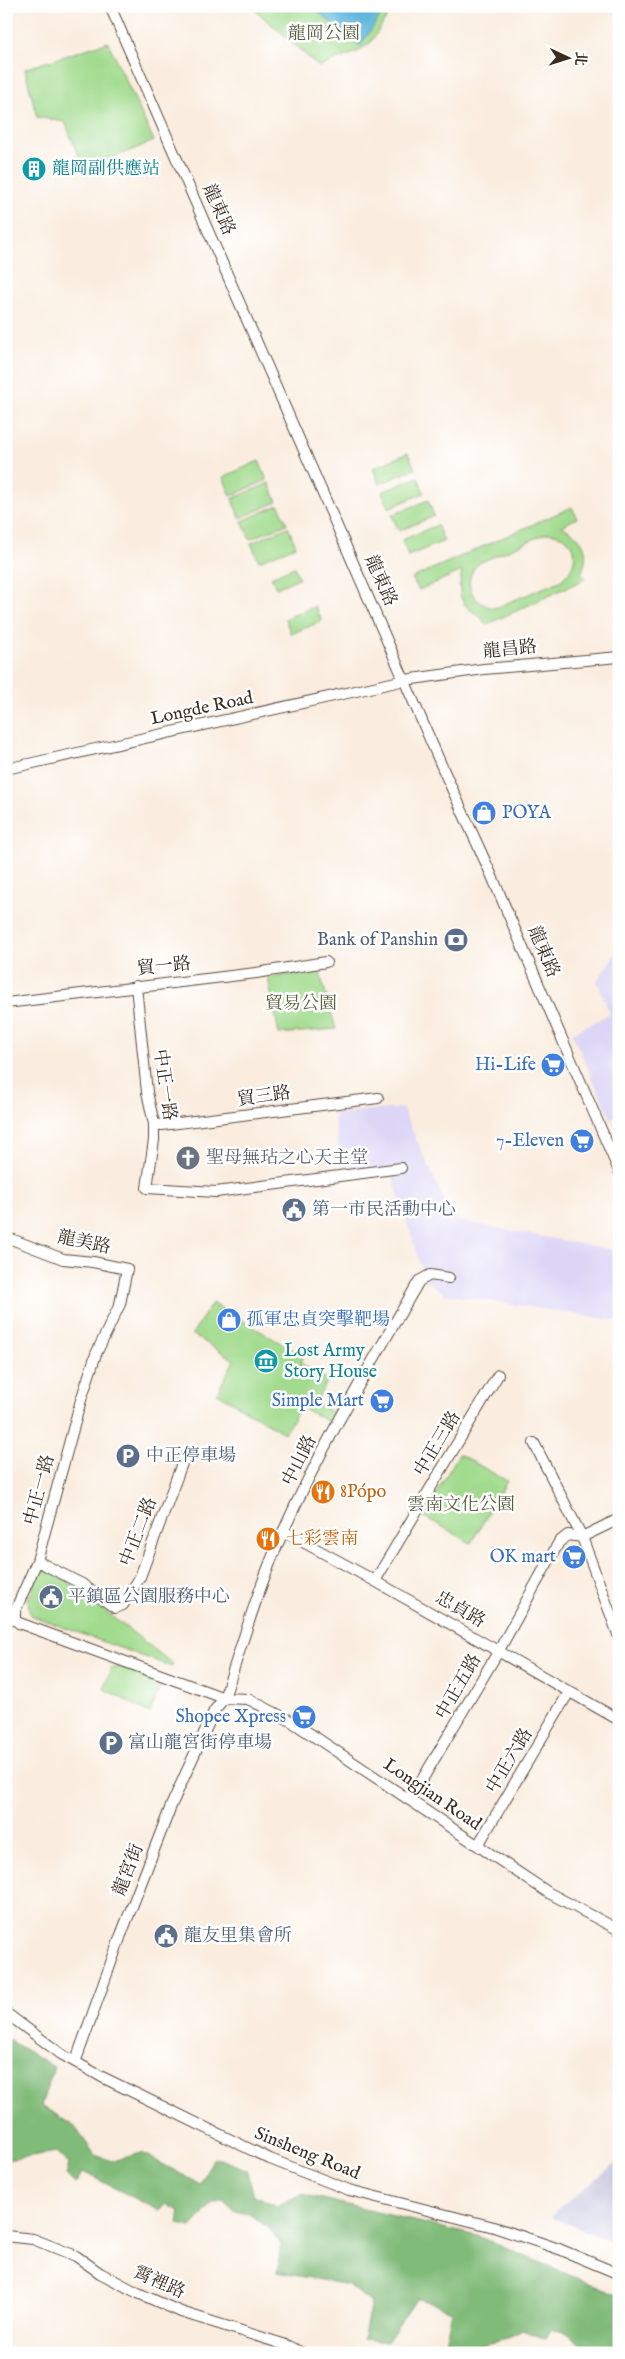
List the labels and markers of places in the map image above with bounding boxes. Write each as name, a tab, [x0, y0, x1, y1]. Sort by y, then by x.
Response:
building icon: 龍岡副供應站	[21, 156, 47, 182]
place label: 龍岡副供應站	[52, 158, 160, 181]
shop icon: POYA	[471, 800, 497, 826]
place label: POYA	[502, 802, 552, 825]
bank icon: Bank of Panshin	[443, 927, 469, 953]
place label: Bank of Panshin	[317, 929, 438, 952]
supermarket icon: Hi-Life	[540, 1052, 566, 1078]
place label: Hi-Life	[475, 1054, 536, 1077]
supermarket icon: 7-Eleven	[569, 1128, 595, 1154]
place label: 7-Eleven	[496, 1130, 564, 1153]
church icon: 聖母無玷之心天主堂	[175, 1145, 201, 1171]
place label: 聖母無玷之心天主堂	[206, 1147, 368, 1170]
public building icon: 第一市民活動中心	[281, 1197, 307, 1223]
place label: 第一市民活動中心	[312, 1199, 456, 1222]
shop icon: 孤軍忠貞突擊靶場	[216, 1307, 242, 1333]
place label: 孤軍忠貞突擊靶場	[246, 1309, 390, 1332]
place label: Lost Army Story House	[284, 1340, 377, 1384]
museum icon: Lost Army Story House	[253, 1348, 279, 1374]
supermarket icon: Simple Mart	[369, 1388, 395, 1414]
place label: Simple Mart	[272, 1390, 364, 1413]
parking icon: 中正停車場	[115, 1443, 141, 1469]
place label: 中正停車場	[146, 1445, 236, 1468]
restaurant icon: 8Pópo	[310, 1479, 336, 1505]
place label: 8Pópo	[340, 1481, 387, 1504]
restaurant icon: 七彩雲南	[255, 1526, 281, 1552]
place label: 七彩雲南	[286, 1528, 358, 1551]
supermarket icon: OK mart	[561, 1544, 587, 1570]
place label: OK mart	[490, 1546, 556, 1569]
public building icon: 平鎮區公園服務中心	[38, 1584, 64, 1610]
place label: 平鎮區公園服務中心	[68, 1586, 230, 1609]
supermarket icon: Shopee Xpress	[291, 1704, 317, 1730]
place label: Shopee Xpress	[176, 1706, 286, 1729]
parking icon: 富山龍宮街停車場	[98, 1730, 124, 1756]
place label: 富山龍宮街停車場	[128, 1732, 272, 1755]
public building icon: 龍友里集會所	[153, 1923, 179, 1949]
place label: 龍友里集會所	[184, 1925, 292, 1948]

